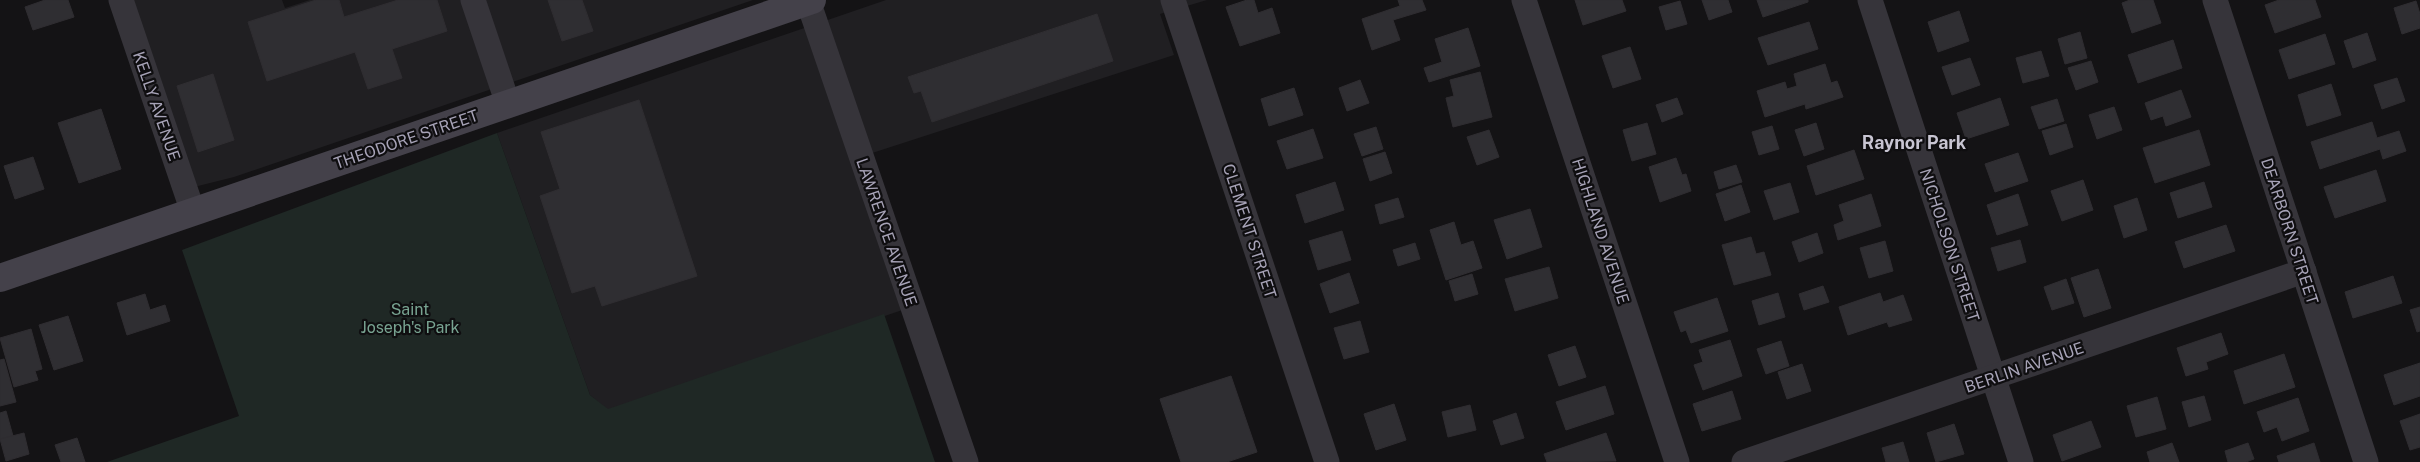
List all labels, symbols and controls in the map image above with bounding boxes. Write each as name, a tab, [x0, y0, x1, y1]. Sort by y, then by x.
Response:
street label: KELLY AVENUE	[129, 49, 184, 164]
street label: THEODORE STREET	[331, 106, 481, 173]
district label: Raynor Park	[1862, 132, 1967, 153]
street label: LAWRENCE AVENUE	[852, 156, 921, 309]
street label: HIGHLAND AVENUE	[1568, 156, 1633, 306]
street label: DEARBORN STREET	[2257, 156, 2322, 307]
street label: CLEMENT STREET	[1219, 161, 1280, 301]
street label: NICHOLSON STREET	[1916, 166, 1983, 325]
park label: Saint Joseph's Park	[360, 300, 460, 337]
street label: BERLIN AVENUE	[1962, 338, 2086, 397]

